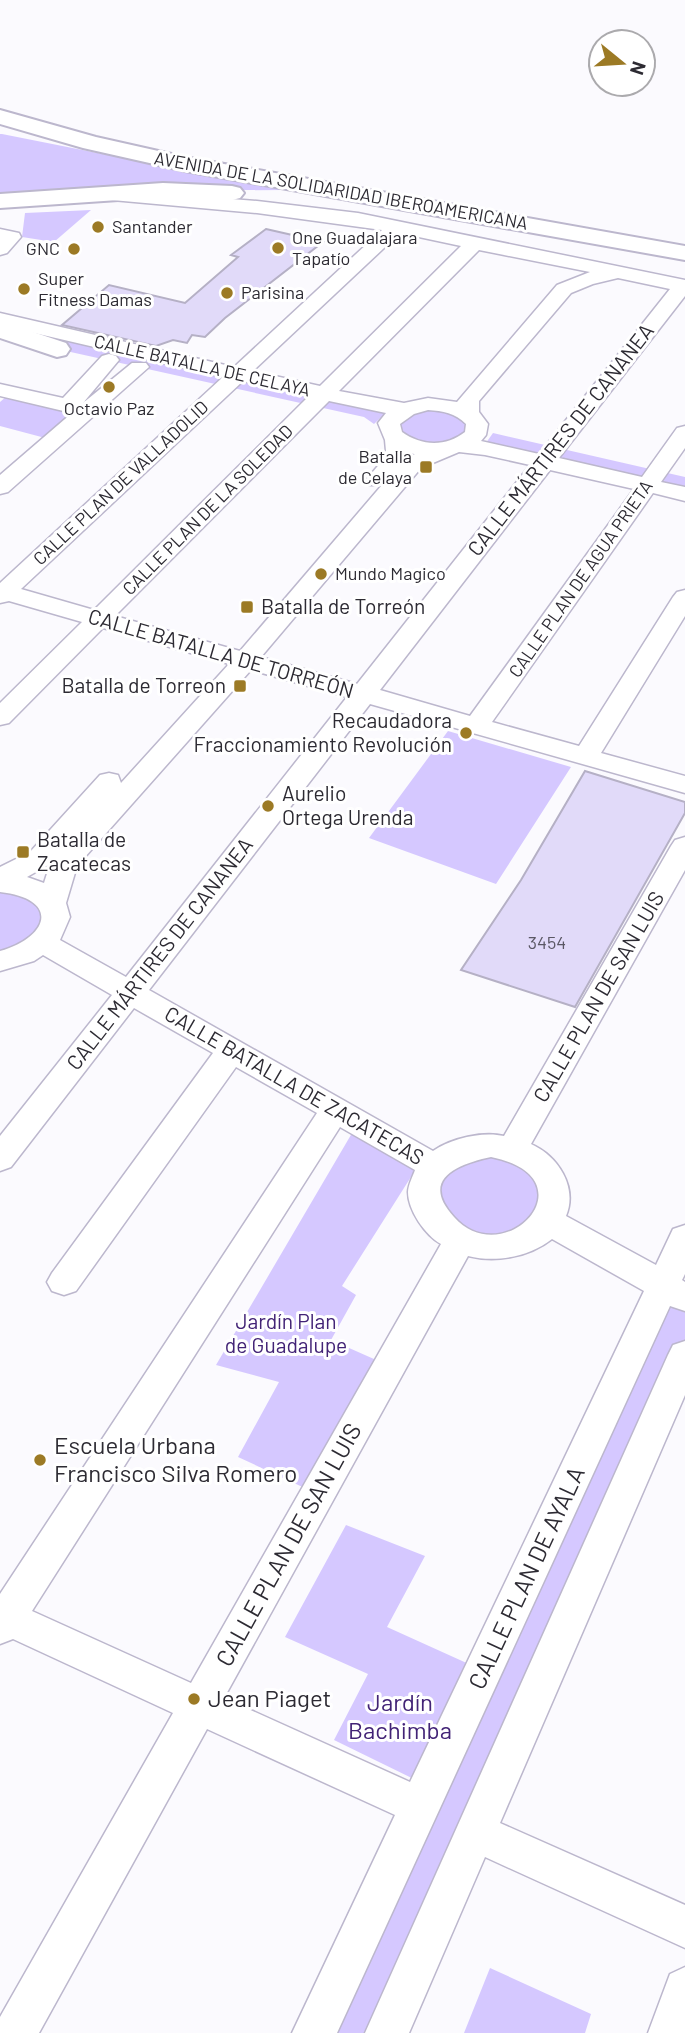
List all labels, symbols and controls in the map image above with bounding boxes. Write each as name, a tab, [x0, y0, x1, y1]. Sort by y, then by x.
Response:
north arrow	[587, 28, 657, 98]
text: N	[626, 59, 652, 78]
street label: AVENIDA DE LA SOLIDARIDAD IBEROAMERICANA	[153, 146, 530, 234]
place label: Santander	[112, 215, 193, 237]
marker: Santander	[90, 219, 106, 235]
place label: One Guadalajara Tapatío	[292, 226, 418, 269]
place label: GNC	[26, 237, 60, 259]
marker: One Guadalajara Tapatío	[270, 240, 286, 256]
marker: GNC	[66, 241, 82, 257]
place label: Super Fitness Damas	[38, 267, 152, 310]
marker: Super Fitness Damas	[16, 281, 32, 297]
place label: Parisina	[241, 281, 304, 303]
marker: Parisina	[219, 285, 235, 301]
street label: CALLE MÁRTIRES DE CANANEA	[461, 318, 658, 560]
street label: CALLE BATALLA DE CELAYA	[92, 329, 312, 401]
marker: Octavio Paz	[101, 379, 117, 395]
street label: CALLE PLAN DE VALLADOLID	[28, 395, 212, 569]
place label: Octavio Paz	[64, 397, 154, 419]
street label: CALLE PLAN DE LA SOLEDAD	[118, 420, 297, 599]
place label: Batalla de Celaya	[338, 445, 412, 488]
marker: Batalla de Celaya	[418, 459, 434, 475]
street label: CALLE PLAN DE AGUA PRIETA	[504, 475, 657, 681]
place label: Mundo Magico	[335, 562, 446, 584]
marker: Mundo Magico	[313, 566, 329, 582]
place label: Batalla de Torreón	[261, 593, 425, 618]
marker: Batalla de Torreón	[239, 599, 255, 615]
street label: CALLE BATALLA DE TORREÓN	[86, 603, 357, 702]
place label: Batalla de Torreon	[61, 672, 226, 697]
marker: Batalla de Torreon	[232, 678, 248, 694]
place label: Recaudadora Fraccionamiento Revolución	[193, 707, 452, 756]
marker: Recaudadora Fraccionamiento Revolución	[458, 725, 474, 741]
place label: Aurelio Ortega Urenda	[282, 780, 413, 829]
marker: Aurelio Ortega Urenda	[260, 798, 276, 814]
place label: Batalla de Zacatecas	[37, 826, 131, 875]
street label: CALLE MÁRTIRES DE CANANEA	[60, 832, 257, 1074]
marker: Batalla de Zacatecas	[15, 844, 31, 860]
street label: CALLE PLAN DE SAN LUIS	[527, 886, 668, 1106]
house number: 3454	[528, 931, 566, 953]
street label: CALLE BATALLA DE ZACATECAS	[161, 1000, 429, 1169]
park label: Jardín Plan de Guadalupe	[225, 1308, 347, 1357]
street label: CALLE PLAN DE SAN LUIS	[209, 1418, 367, 1671]
place label: Escuela Urbana Francisco Silva Romero	[54, 1430, 297, 1487]
marker: Escuela Urbana Francisco Silva Romero	[32, 1452, 48, 1468]
street label: CALLE PLAN DE AYALA	[461, 1461, 590, 1693]
place label: Jean Piaget	[208, 1683, 331, 1712]
park label: Jardín Bachimba	[348, 1687, 452, 1744]
marker: Jean Piaget	[186, 1691, 202, 1707]

